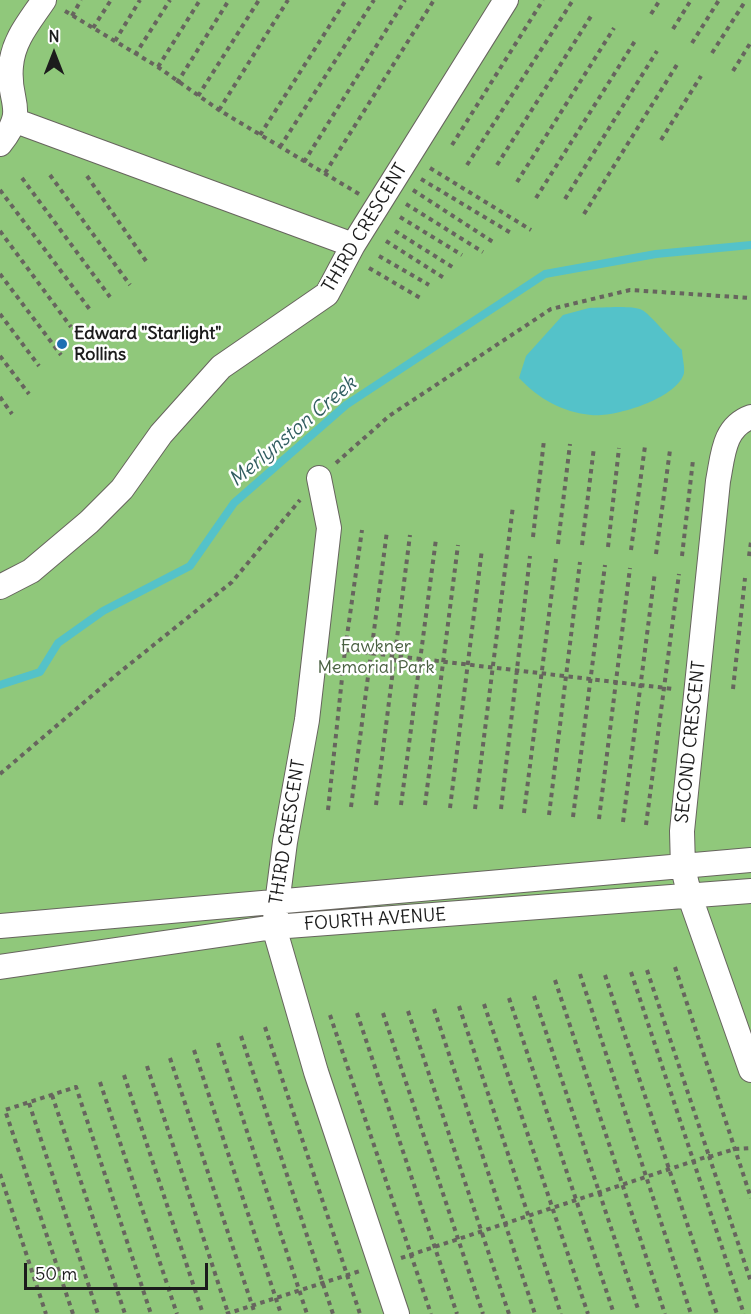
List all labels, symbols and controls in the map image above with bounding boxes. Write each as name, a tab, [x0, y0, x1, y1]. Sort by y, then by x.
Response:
north arrow	[24, 24, 84, 84]
text: N	[48, 26, 60, 46]
street label: THIRD CRESCENT	[318, 160, 412, 296]
place label: Edward "Starlight" Rollins	[74, 323, 221, 366]
marker: Edward "Starlight" Rollins	[55, 337, 69, 351]
water label: Merlynston Creek	[225, 372, 361, 492]
park label: Fawkner Memorial Park	[317, 636, 435, 678]
street label: SECOND CRESCENT	[672, 660, 710, 824]
street label: THIRD CRESCENT	[266, 758, 310, 906]
street label: FOURTH AVENUE	[303, 904, 447, 936]
scale bar	[27, 1251, 212, 1289]
text: 50 m	[35, 1262, 77, 1285]

